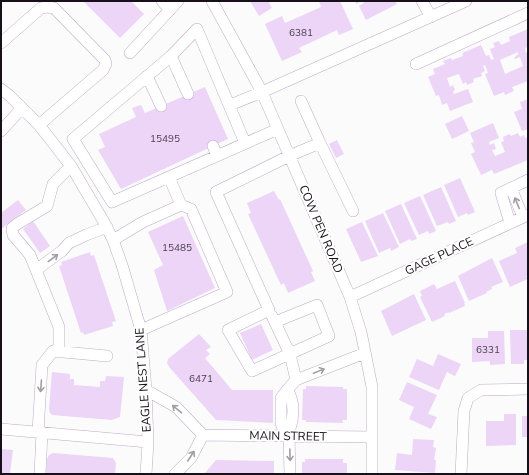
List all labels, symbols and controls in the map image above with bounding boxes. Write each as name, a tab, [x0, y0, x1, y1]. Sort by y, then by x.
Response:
house number: 6381	[289, 26, 313, 40]
house number: 15495	[150, 132, 180, 146]
street label: COW PEN ROAD	[295, 182, 347, 276]
one-way arrow	[513, 197, 521, 209]
street label: GAGE PLACE	[402, 233, 476, 279]
house number: 15485	[162, 241, 192, 255]
one-way arrow	[48, 253, 59, 262]
street label: EAGLE NEST LANE	[131, 327, 155, 433]
house number: 6331	[476, 343, 500, 357]
one-way arrow	[313, 366, 325, 374]
house number: 6471	[189, 372, 213, 386]
one-way arrow	[37, 379, 44, 392]
one-way arrow	[172, 405, 182, 414]
street label: MAIN STREET	[249, 427, 328, 445]
one-way arrow	[286, 448, 293, 461]
one-way arrow	[188, 450, 196, 462]

